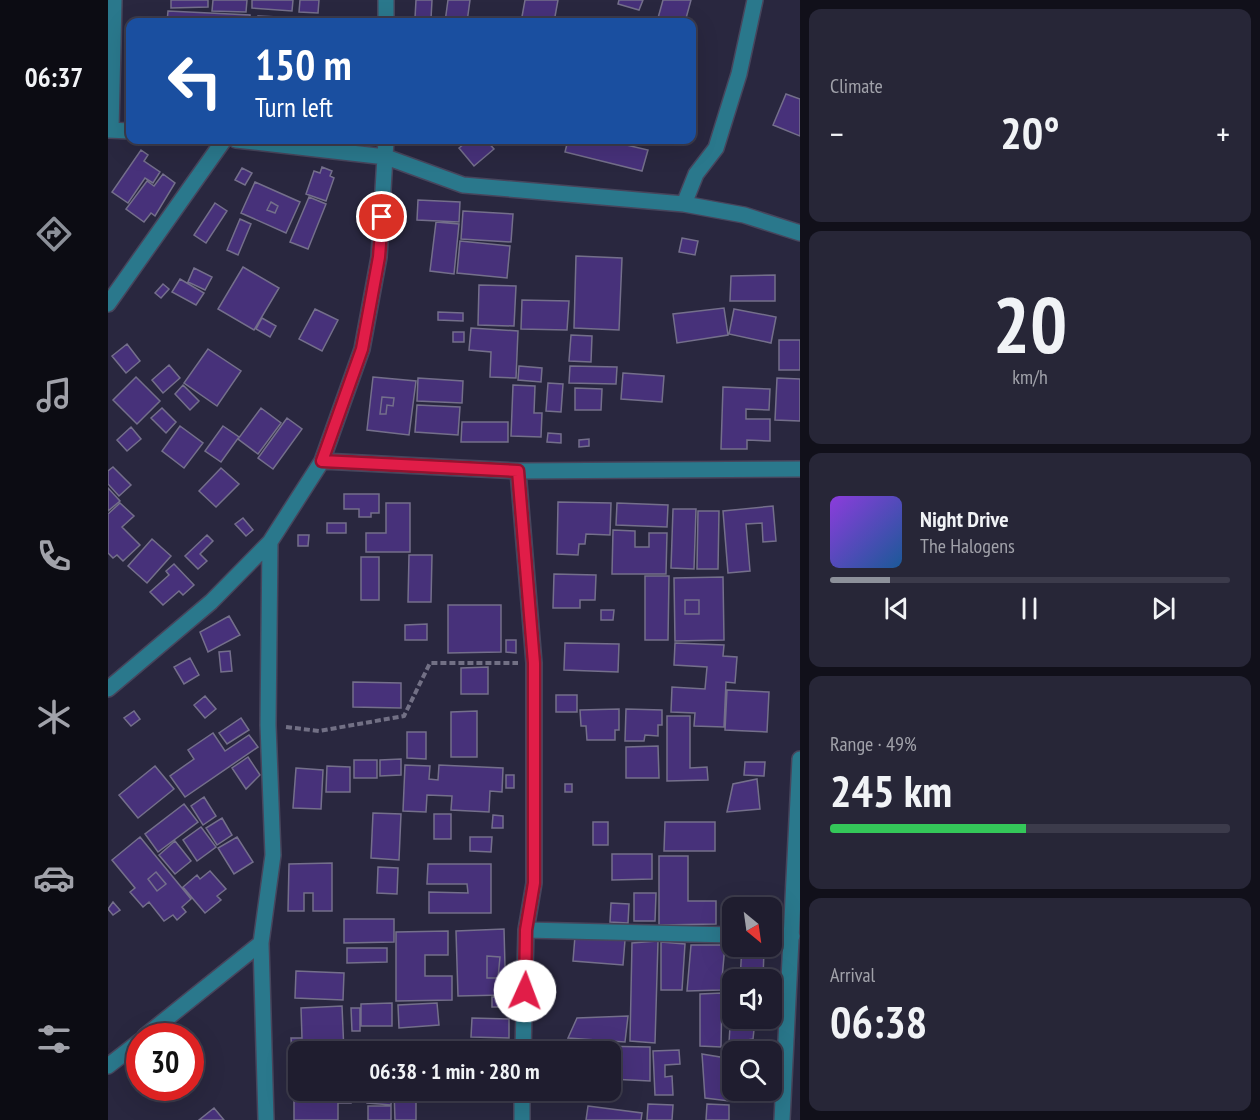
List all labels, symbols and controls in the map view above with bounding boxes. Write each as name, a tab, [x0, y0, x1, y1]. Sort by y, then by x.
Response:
text: 150 m	[255, 37, 352, 92]
icon: left	[156, 42, 234, 120]
text: 06:37	[25, 60, 83, 94]
text: Climate	[830, 73, 883, 99]
text: Turn left	[255, 90, 333, 124]
text: 20°	[1000, 103, 1060, 161]
text: −	[830, 112, 844, 155]
text: +	[1216, 112, 1230, 155]
pin	[356, 191, 407, 242]
icon: arrive	[365, 200, 398, 233]
icon: directions	[33, 213, 75, 255]
text: 20	[993, 274, 1067, 375]
text: km/h	[1012, 364, 1048, 390]
icon: music	[33, 374, 75, 416]
text: Night Drive	[920, 505, 1009, 533]
text: The Halogens	[920, 533, 1015, 559]
icon: phone	[33, 535, 75, 577]
icon: previous	[880, 592, 913, 625]
icon: pause	[1013, 592, 1046, 625]
icon: next	[1147, 592, 1180, 625]
icon: climate	[33, 696, 75, 738]
text: Range · 49%	[830, 731, 917, 757]
text: 245 km	[830, 761, 952, 819]
icon: car	[33, 857, 75, 899]
north arrow	[722, 897, 782, 957]
map controls	[722, 897, 782, 1101]
position arrow	[493, 959, 557, 1023]
text: Arrival	[830, 962, 875, 988]
button: sound	[722, 969, 782, 1029]
text: 06:38	[830, 992, 927, 1050]
icon: filters	[33, 1018, 75, 1060]
speed limit sign: 30	[126, 1023, 204, 1101]
button: search	[722, 1041, 782, 1101]
text: 06:38 · 1 min · 280 m	[369, 1057, 540, 1085]

